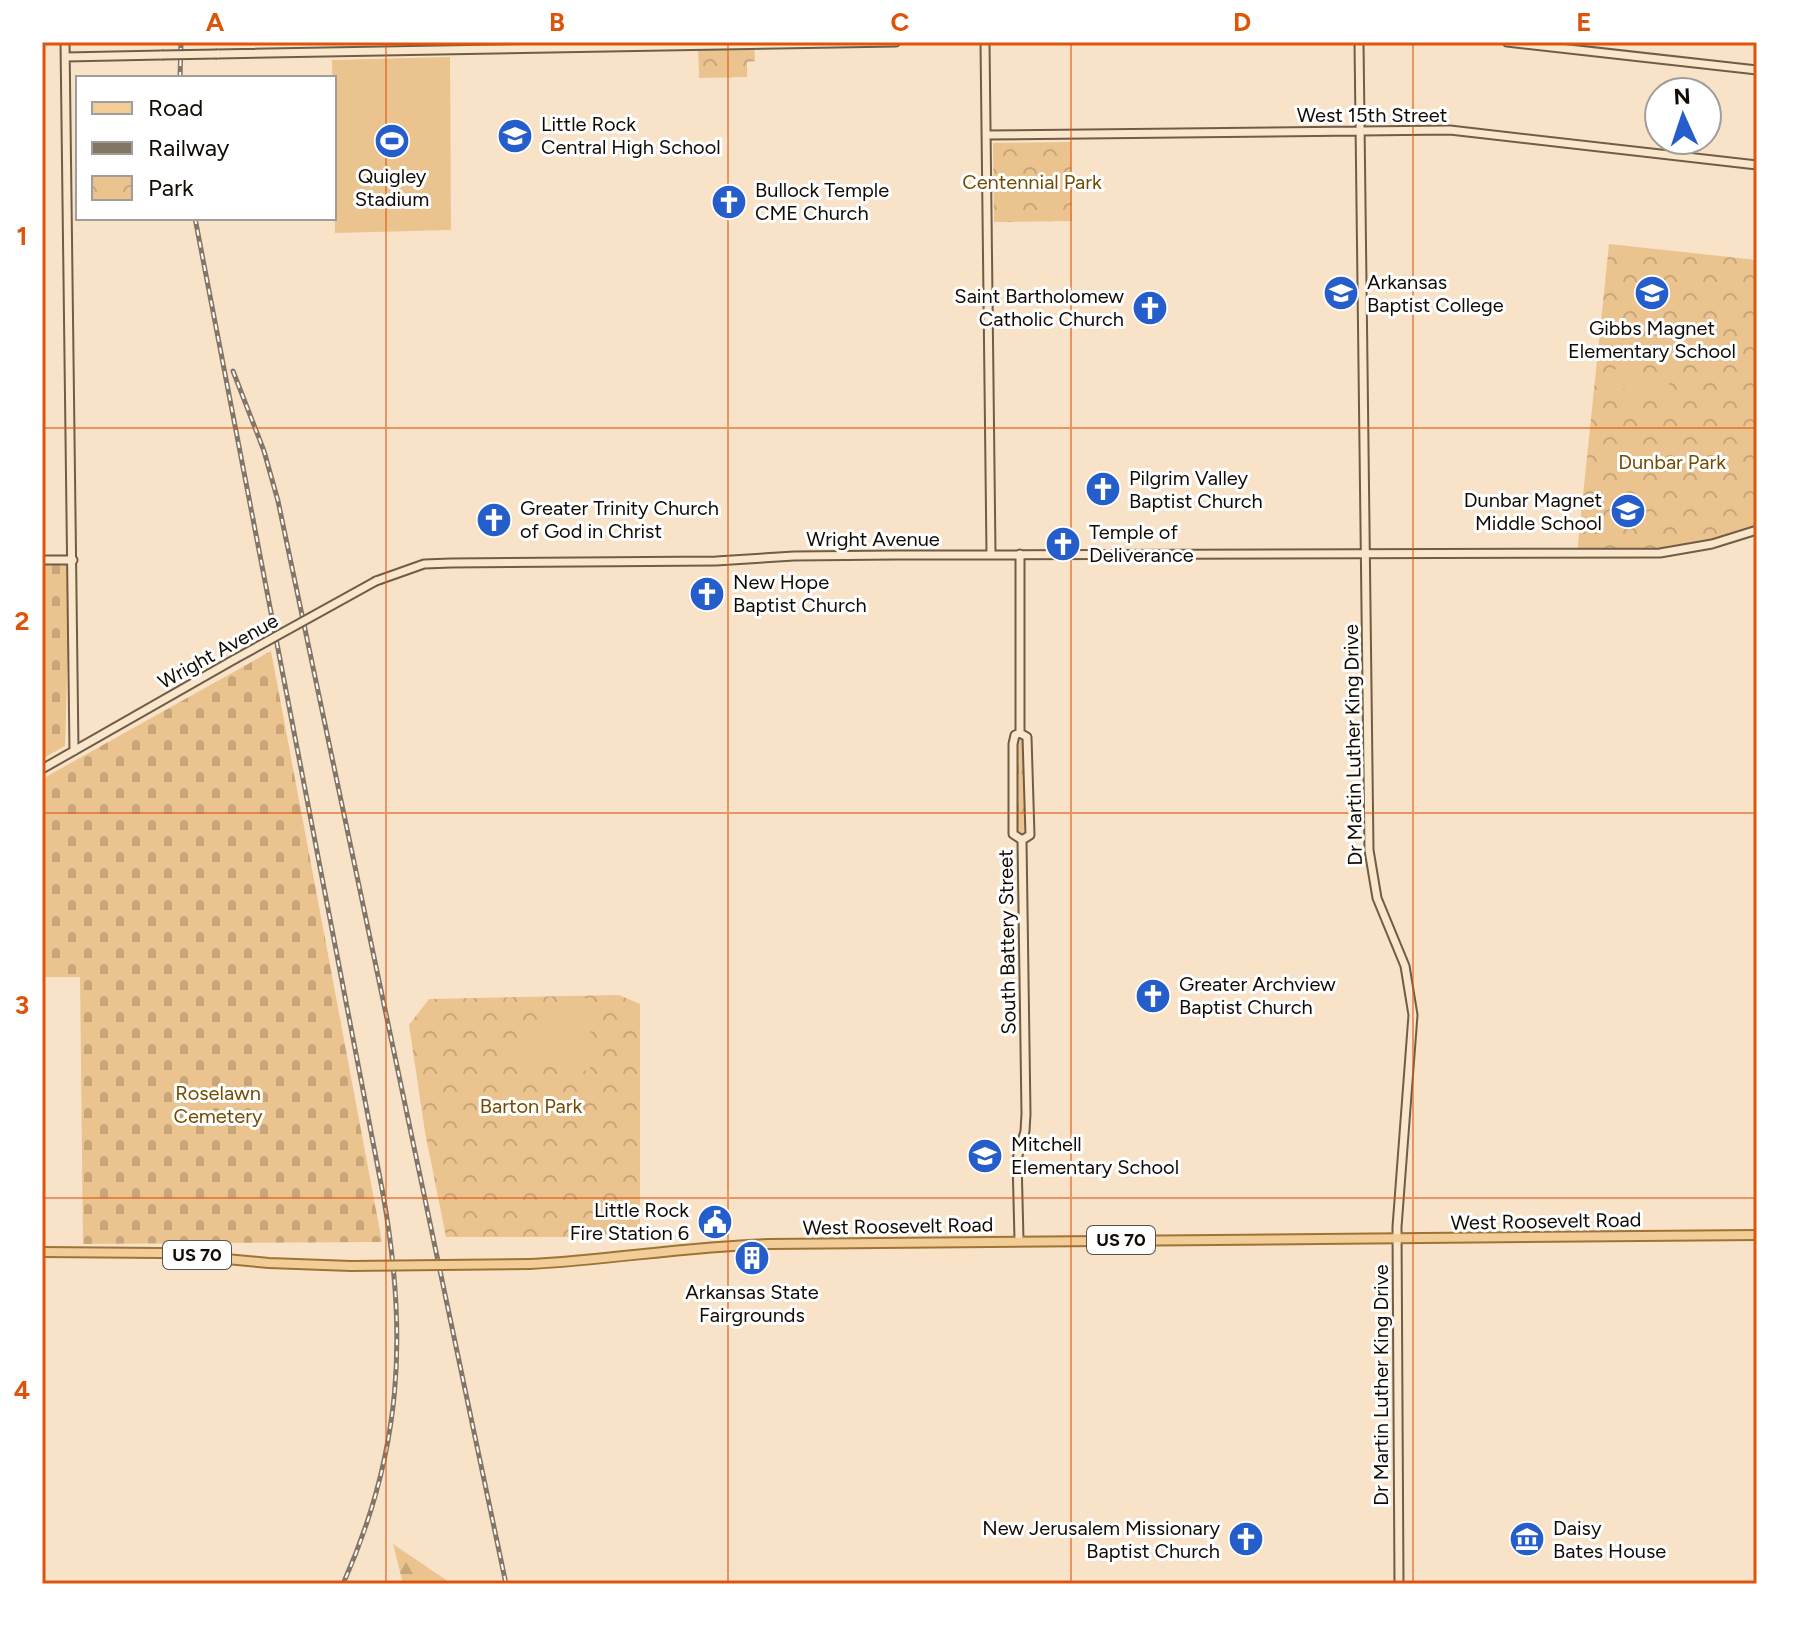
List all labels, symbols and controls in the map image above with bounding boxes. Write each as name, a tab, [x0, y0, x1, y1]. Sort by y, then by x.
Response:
text: A	[206, 6, 225, 38]
text: B	[549, 6, 565, 38]
text: C	[891, 6, 910, 38]
text: D	[1233, 6, 1251, 38]
text: E	[1576, 6, 1592, 38]
legend	[76, 76, 336, 220]
north arrow	[1643, 76, 1723, 156]
text: N	[1673, 83, 1691, 110]
text: Road	[148, 93, 203, 122]
street label: West 15th Street	[1297, 103, 1447, 127]
place label: Little Rock Central High School	[541, 112, 721, 159]
school or university icon: Little Rock Central High School	[496, 117, 534, 155]
sports icon: Quigley Stadium	[373, 122, 411, 160]
text: Railway	[148, 133, 230, 162]
place label: Quigley Stadium	[355, 164, 429, 211]
park label: Centennial Park	[962, 170, 1102, 194]
text: Park	[148, 173, 194, 202]
place label: Bullock Temple CME Church	[755, 178, 889, 225]
church icon: Bullock Temple CME Church	[710, 183, 748, 221]
text: 1	[17, 220, 27, 252]
place label: Arkansas Baptist College	[1367, 270, 1504, 317]
school or university icon: Arkansas Baptist College	[1322, 274, 1360, 312]
school or university icon: Gibbs Magnet Elementary School	[1633, 274, 1671, 312]
place label: Saint Bartholomew Catholic Church	[954, 284, 1124, 331]
church icon: Saint Bartholomew Catholic Church	[1131, 289, 1169, 327]
place label: Gibbs Magnet Elementary School	[1568, 316, 1736, 363]
park label: Dunbar Park	[1618, 450, 1726, 474]
place label: Pilgrim Valley Baptist Church	[1129, 466, 1263, 513]
church icon: Pilgrim Valley Baptist Church	[1084, 470, 1122, 508]
place label: Dunbar Magnet Middle School	[1464, 488, 1602, 535]
school or university icon: Dunbar Magnet Middle School	[1609, 492, 1647, 530]
place label: Greater Trinity Church of God in Christ	[520, 496, 719, 543]
church icon: Greater Trinity Church of God in Christ	[475, 501, 513, 539]
place label: Temple of Deliverance	[1089, 520, 1194, 567]
church icon: Temple of Deliverance	[1044, 525, 1082, 563]
street label: Wright Avenue	[806, 527, 940, 551]
place label: New Hope Baptist Church	[733, 570, 867, 617]
church icon: New Hope Baptist Church	[688, 575, 726, 613]
text: 2	[14, 605, 30, 637]
street label: Wright Avenue	[154, 608, 282, 694]
street label: Dr Martin Luther King Drive	[1339, 624, 1367, 866]
street label: South Battery Street	[993, 849, 1021, 1035]
place label: Greater Archview Baptist Church	[1179, 972, 1336, 1019]
church icon: Greater Archview Baptist Church	[1134, 977, 1172, 1015]
text: 3	[15, 989, 29, 1021]
park label: Roselawn Cemetery	[174, 1081, 263, 1128]
park label: Barton Park	[480, 1094, 583, 1118]
place label: Mitchell Elementary School	[1011, 1132, 1179, 1179]
school or university icon: Mitchell Elementary School	[966, 1137, 1004, 1175]
place label: Little Rock Fire Station 6	[570, 1198, 689, 1245]
public building icon: Little Rock Fire Station 6	[696, 1203, 734, 1241]
street label: West Roosevelt Road	[1450, 1207, 1642, 1235]
street label: West Roosevelt Road	[802, 1212, 994, 1240]
road number: US 70	[1087, 1226, 1155, 1254]
building icon: Arkansas State Fairgrounds	[733, 1239, 771, 1277]
road number: US 70	[163, 1241, 231, 1269]
street label: Dr Martin Luther King Drive	[1369, 1264, 1393, 1506]
place label: Arkansas State Fairgrounds	[685, 1280, 819, 1327]
text: 4	[14, 1374, 30, 1406]
place label: New Jerusalem Missionary Baptist Church	[982, 1516, 1220, 1563]
place label: Daisy Bates House	[1553, 1516, 1666, 1563]
church icon: New Jerusalem Missionary Baptist Church	[1227, 1520, 1265, 1558]
museum icon: Daisy Bates House	[1508, 1520, 1546, 1558]

